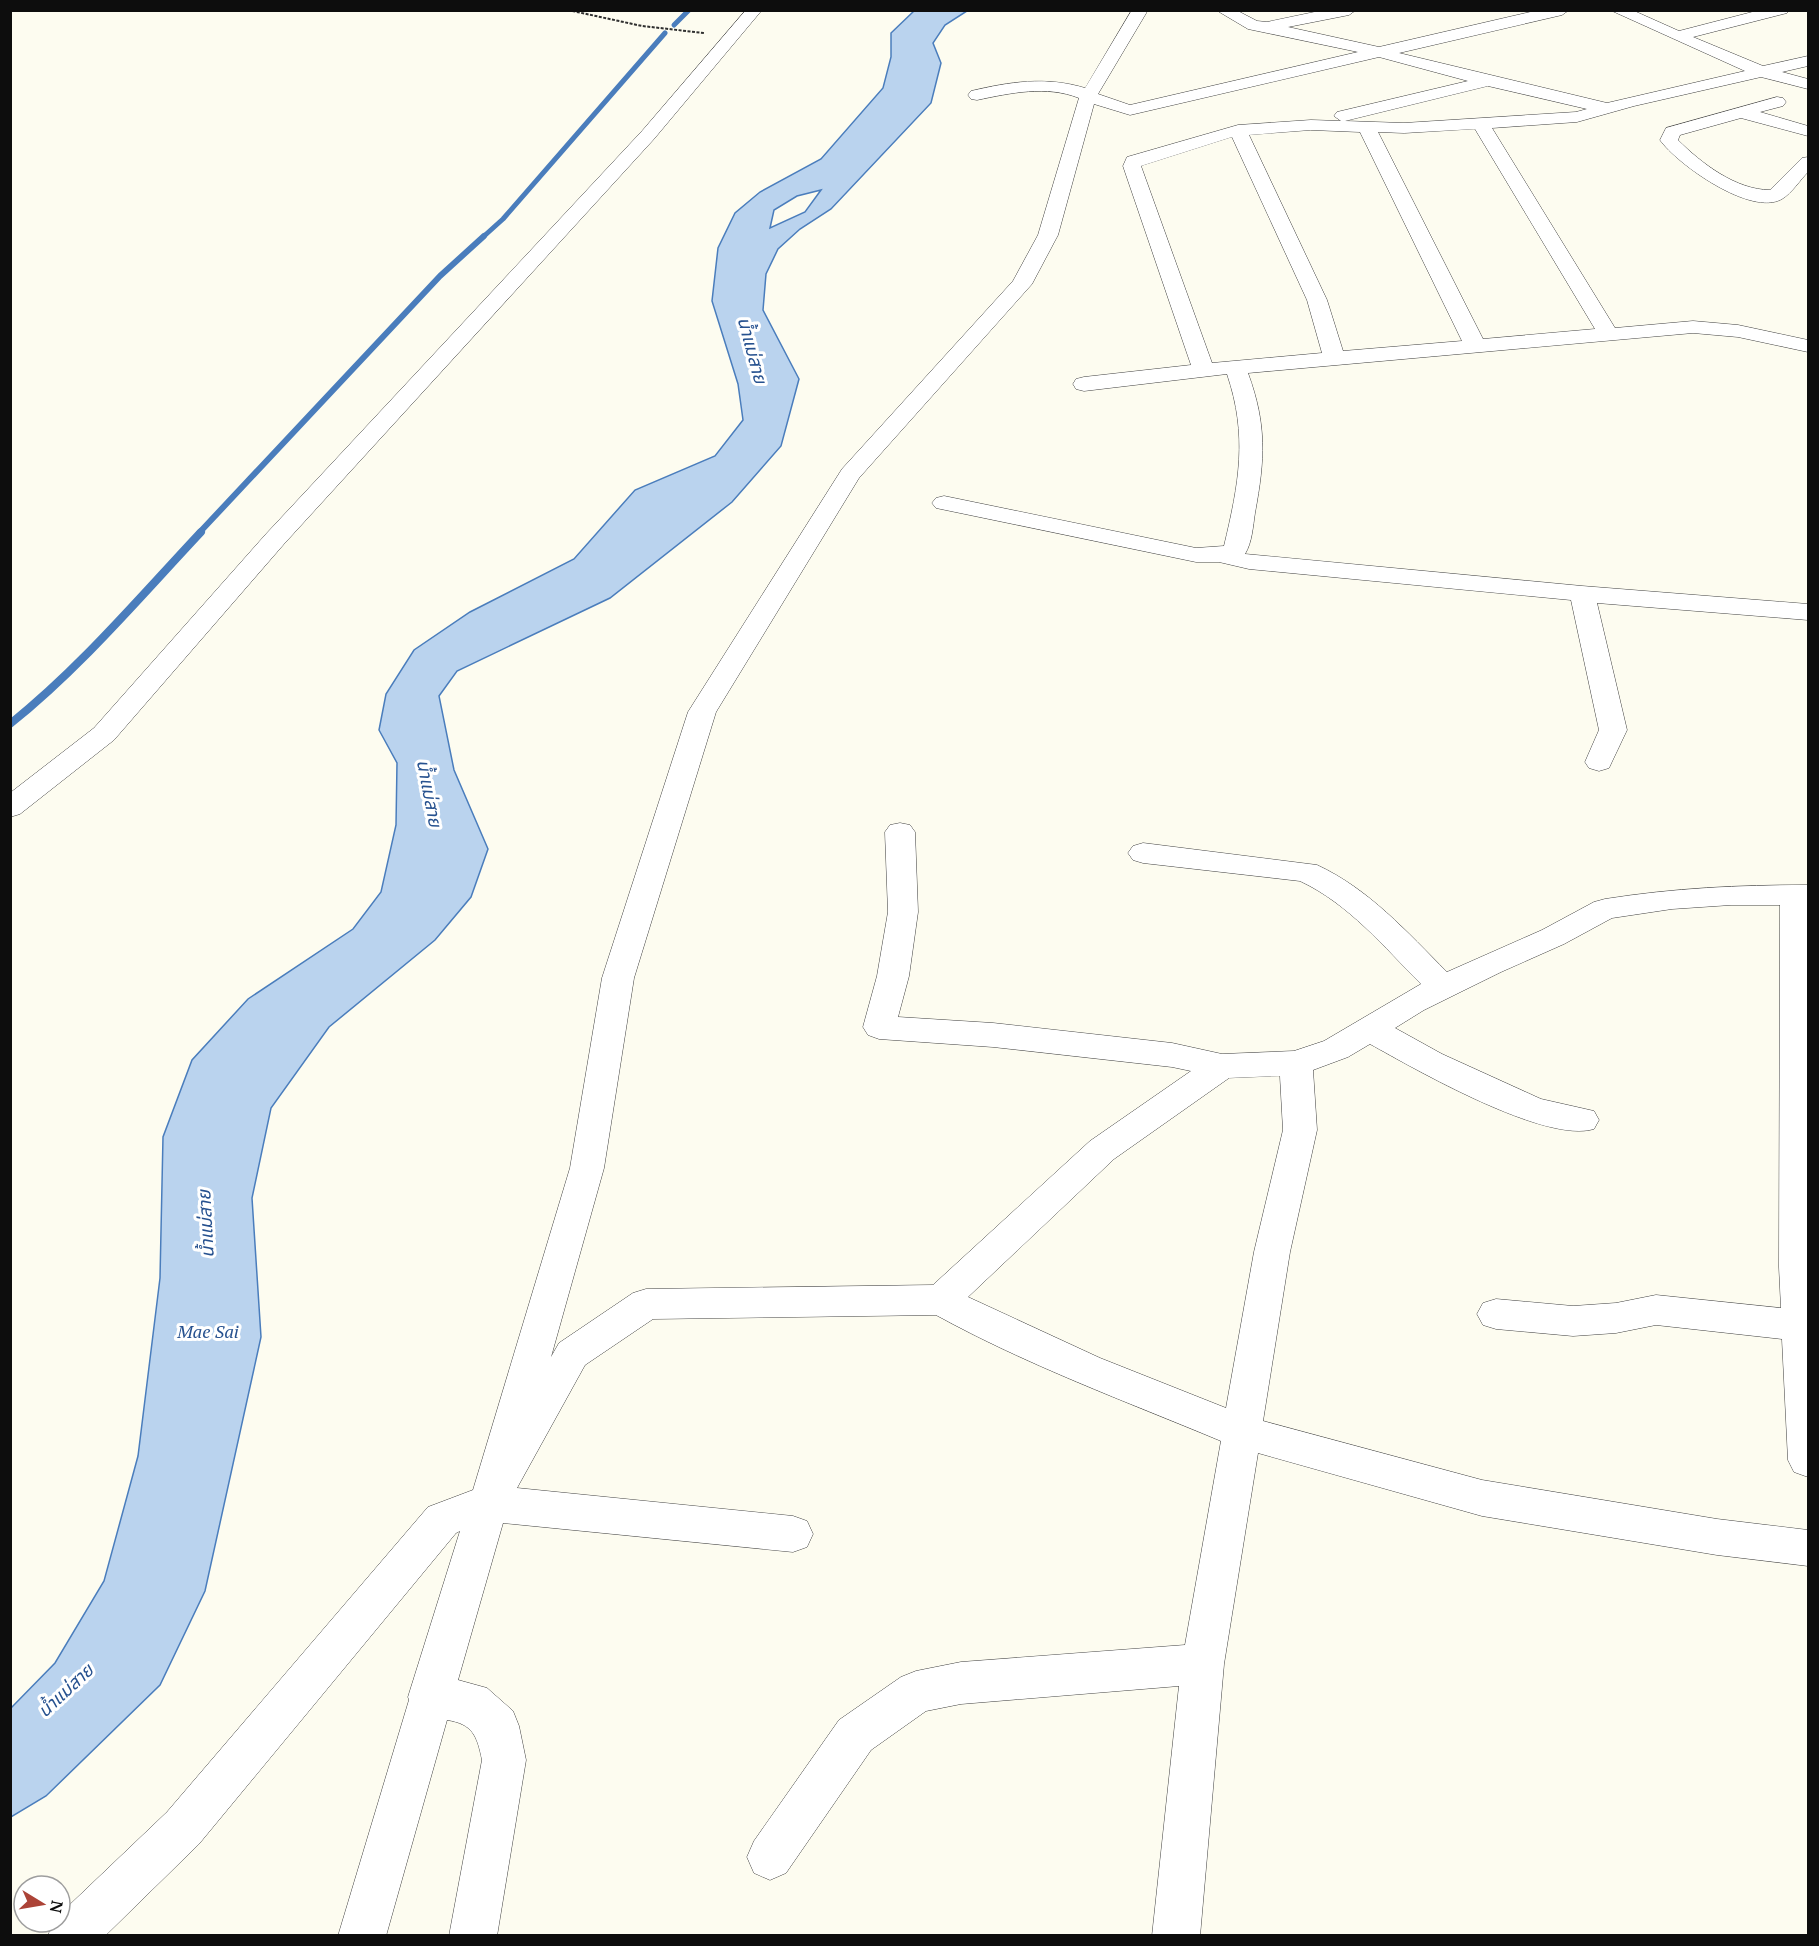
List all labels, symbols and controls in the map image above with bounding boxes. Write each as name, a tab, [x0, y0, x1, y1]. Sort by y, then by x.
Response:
water label: น้ำแม่สาย	[733, 314, 774, 387]
water label: น้ำแม่สาย	[412, 757, 449, 830]
water label: น้ำแม่สาย	[191, 1188, 219, 1259]
water label: Mae Sai	[176, 1319, 239, 1343]
water label: น้ำแม่สาย	[32, 1657, 99, 1722]
north arrow	[12, 1874, 72, 1934]
text: N	[45, 1899, 69, 1915]

